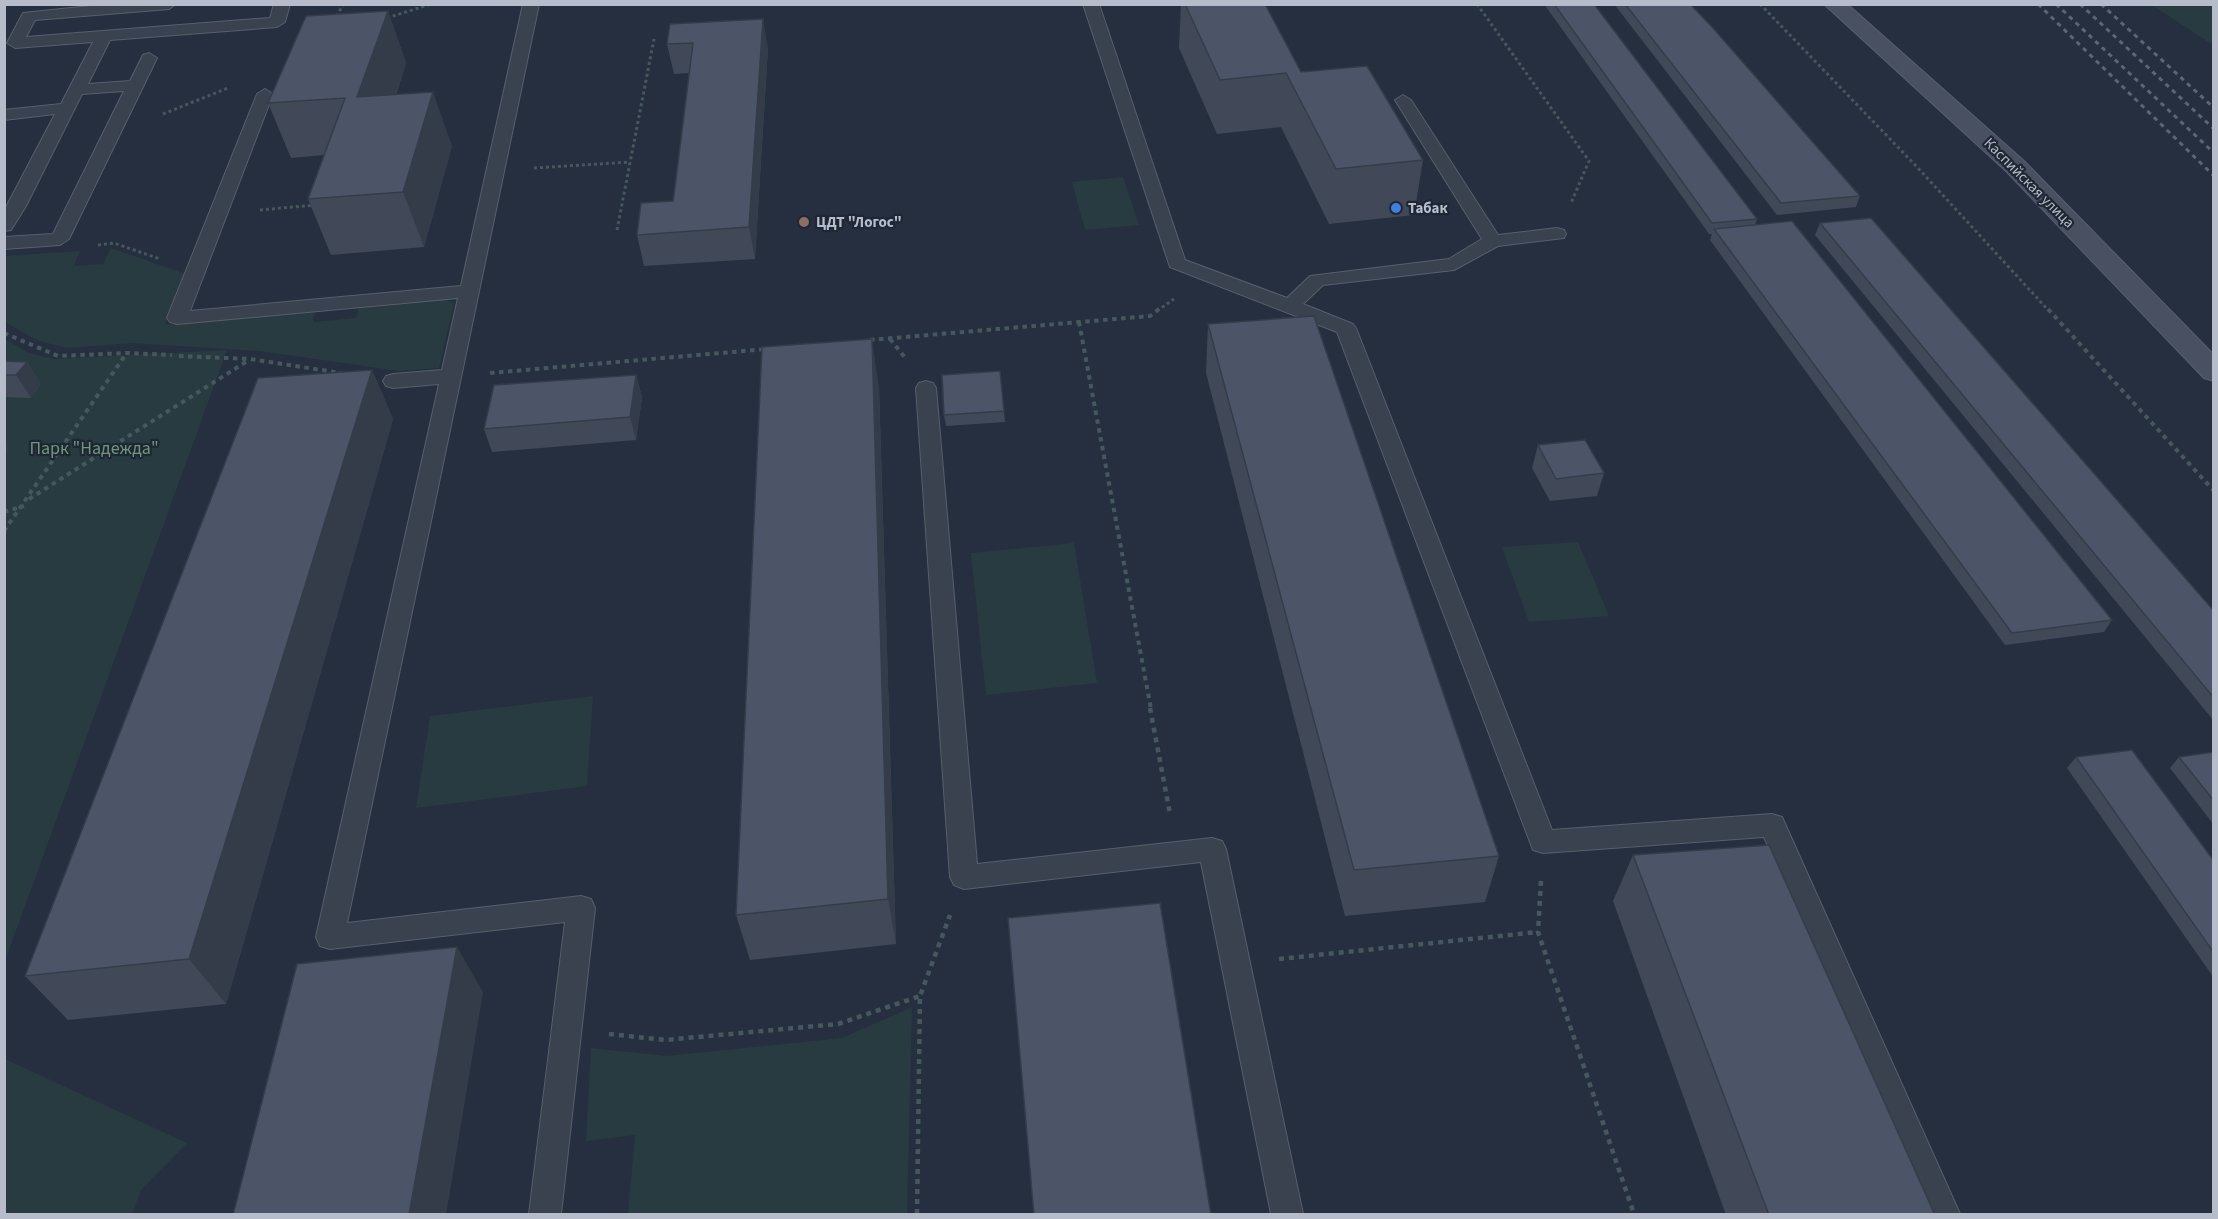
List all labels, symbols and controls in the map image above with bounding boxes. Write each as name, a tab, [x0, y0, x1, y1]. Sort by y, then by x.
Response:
street label: Каспийская улица	[1979, 133, 2079, 233]
place label: Табак	[1408, 198, 1448, 219]
marker: Табак	[1389, 201, 1403, 215]
place label: ЦДТ "Логос"	[816, 212, 902, 233]
marker: ЦДТ "Логос"	[797, 215, 811, 229]
park label: Парк "Надежда"	[29, 436, 159, 461]

